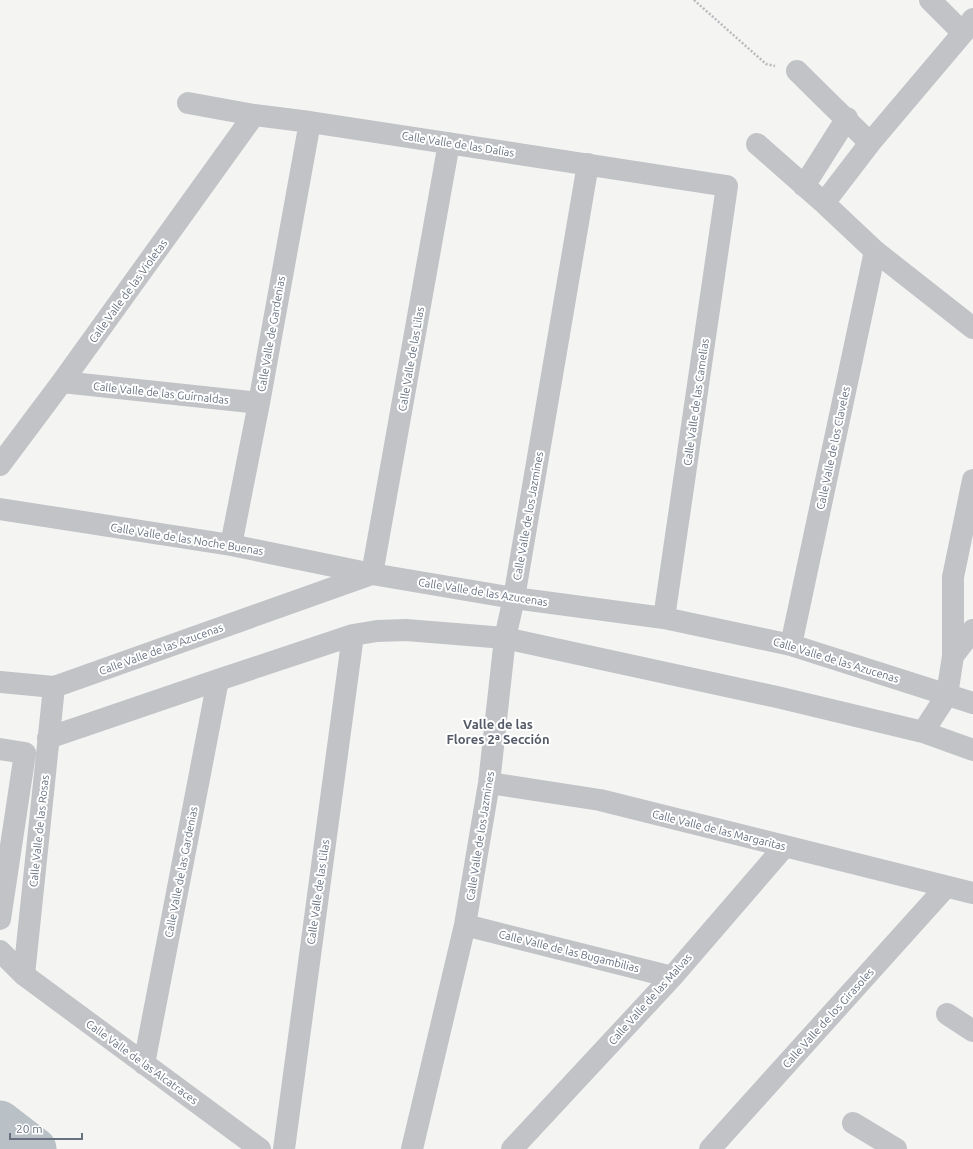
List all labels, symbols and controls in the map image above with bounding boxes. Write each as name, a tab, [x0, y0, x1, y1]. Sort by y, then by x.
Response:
street label: Calle Valle de las Dalias	[401, 129, 515, 159]
street label: Calle Valle de las Violetas	[87, 237, 170, 345]
street label: Calle Valle de Gardenias	[255, 275, 287, 393]
street label: Calle Valle de las Lilas	[396, 306, 426, 412]
street label: Calle Valle de las Camelias	[681, 337, 711, 466]
street label: Calle Valle de las Guirnaldas	[92, 380, 230, 406]
street label: Calle Valle de los Claveles	[814, 385, 852, 511]
street label: Calle Valle de los Jazmines	[511, 450, 545, 581]
street label: Calle Valle de las Noche Buenas	[110, 521, 265, 557]
street label: Calle Valle de las Azucenas	[417, 576, 549, 608]
street label: Calle Valle de las Azucenas	[97, 621, 225, 677]
street label: Calle Valle de las Azucenas	[772, 635, 901, 685]
district label: Valle de las Flores 2ª Sección	[446, 717, 550, 746]
street label: Calle Valle de los Jazmines	[464, 770, 496, 901]
street label: Calle Valle de las Rosas	[27, 774, 51, 888]
street label: Calle Valle de las Gardenias	[162, 805, 200, 939]
street label: Calle Valle de las Margaritas	[651, 808, 787, 852]
street label: Calle Valle de las Lilas	[305, 838, 331, 945]
street label: Calle Valle de las Bugambilias	[498, 928, 641, 974]
street label: Calle Valle de las Malvas	[606, 951, 694, 1047]
street label: Calle Valle de los Girasoles	[780, 966, 876, 1070]
street label: Calle Valle de las Alcatraces	[84, 1017, 200, 1107]
scale bar	[10, 1115, 82, 1141]
text: 20 m	[16, 1122, 43, 1135]

